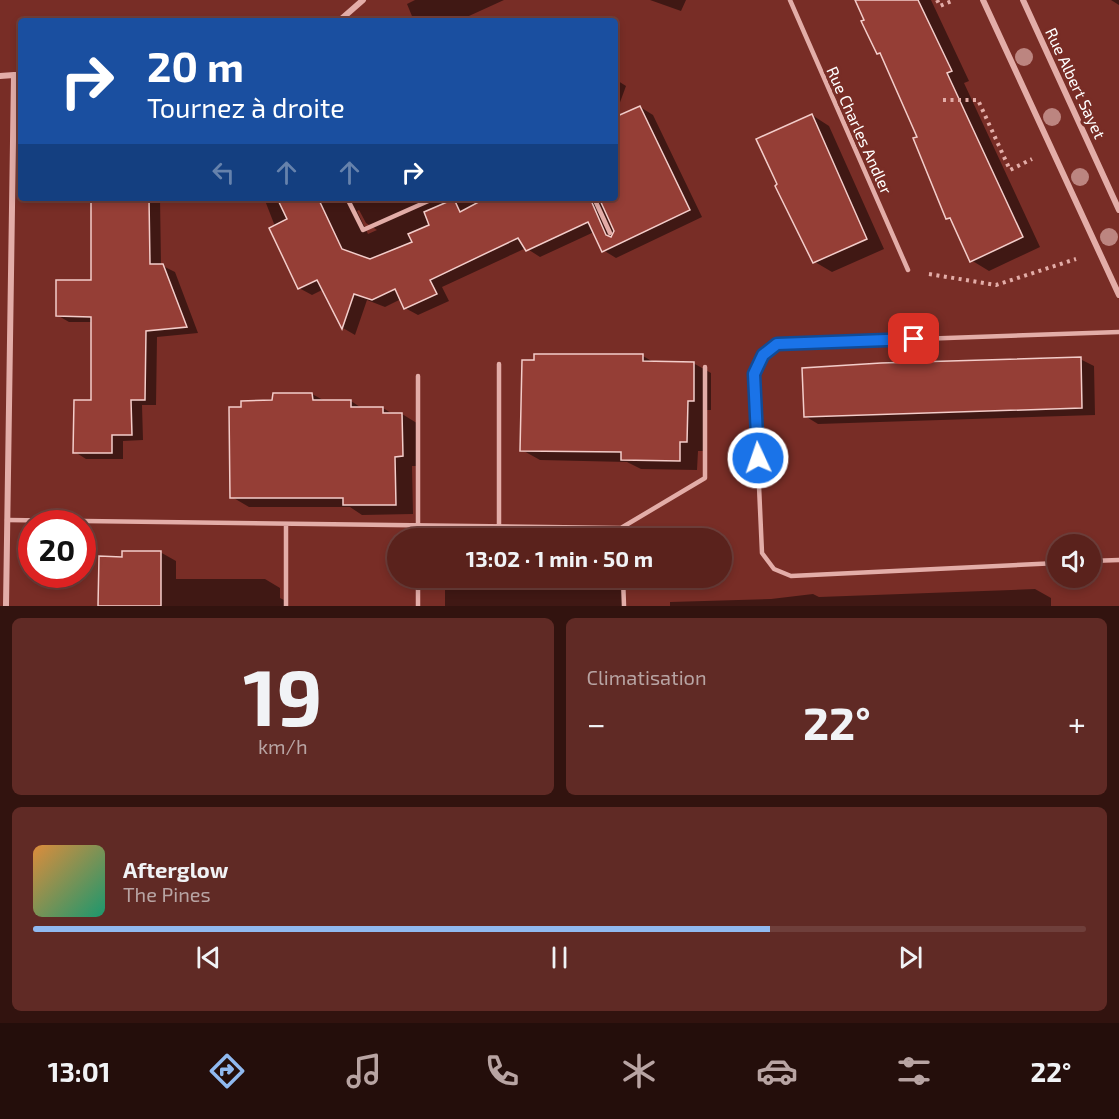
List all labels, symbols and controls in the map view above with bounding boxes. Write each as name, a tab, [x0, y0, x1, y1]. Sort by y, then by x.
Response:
street label: Rue Albert Sayet	[1042, 25, 1110, 141]
text: 20 m	[147, 40, 244, 90]
icon: right	[48, 42, 126, 120]
street label: Rue Charles Andler	[823, 63, 897, 197]
text: Tournez à droite	[147, 91, 345, 123]
icon: left	[207, 156, 240, 189]
icon: ahead	[270, 156, 303, 189]
icon: ahead	[333, 156, 366, 189]
icon: right	[396, 156, 429, 189]
pin	[888, 313, 939, 364]
icon: arrive	[897, 322, 930, 355]
position arrow	[726, 426, 790, 490]
speed limit sign: 20	[18, 510, 96, 588]
map controls	[1047, 534, 1101, 588]
button: sound	[1047, 534, 1101, 588]
text: 13:02 · 1 min · 50 m	[466, 545, 653, 571]
text: 19	[243, 648, 323, 742]
text: Climatisation	[587, 665, 707, 689]
text: 22°	[803, 695, 871, 749]
text: −	[587, 703, 606, 743]
text: +	[1068, 703, 1086, 743]
text: km/h	[258, 734, 308, 758]
text: Afterglow	[123, 856, 228, 882]
text: The Pines	[123, 882, 211, 906]
icon: previous	[192, 941, 225, 974]
icon: pause	[543, 941, 576, 974]
icon: next	[894, 941, 927, 974]
icon: directions	[206, 1050, 248, 1092]
icon: music	[343, 1050, 385, 1092]
icon: phone	[481, 1050, 523, 1092]
icon: climate	[618, 1050, 660, 1092]
icon: car	[756, 1050, 798, 1092]
icon: filters	[893, 1050, 935, 1092]
text: 13:01	[48, 1055, 110, 1087]
text: 22°	[1031, 1055, 1071, 1087]

